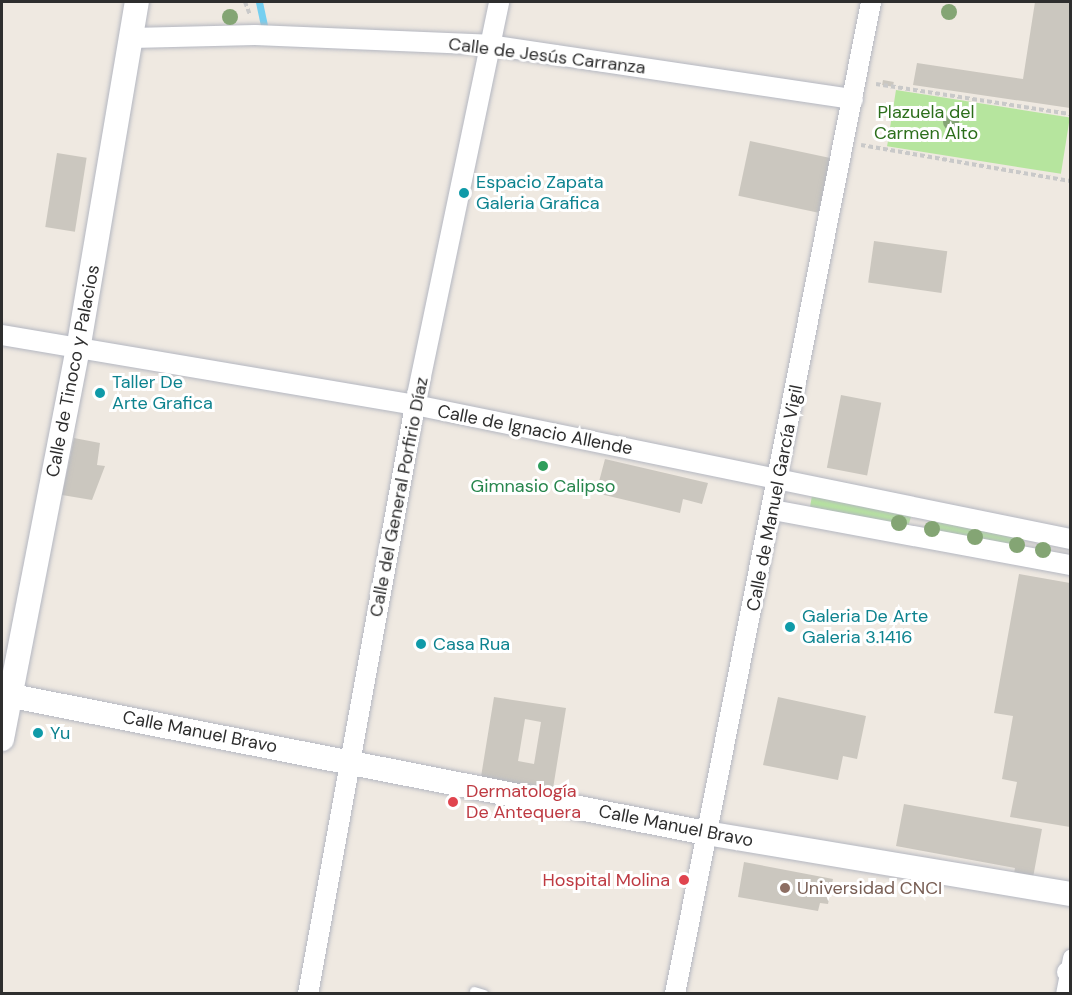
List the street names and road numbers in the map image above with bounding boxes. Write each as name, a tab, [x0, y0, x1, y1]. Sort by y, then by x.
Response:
street label: Calle de Jesús Carranza	[447, 33, 647, 79]
street label: Calle de Tinoco y Palacios	[42, 263, 104, 479]
street label: Calle del General Porfirio Díaz	[365, 375, 433, 619]
street label: Calle de Manuel García Vigil	[742, 383, 808, 613]
street label: Calle de Ignacio Allende	[435, 400, 635, 460]
street label: Calle Manuel Bravo	[121, 706, 279, 758]
street label: Calle Manuel Bravo	[597, 800, 755, 852]

